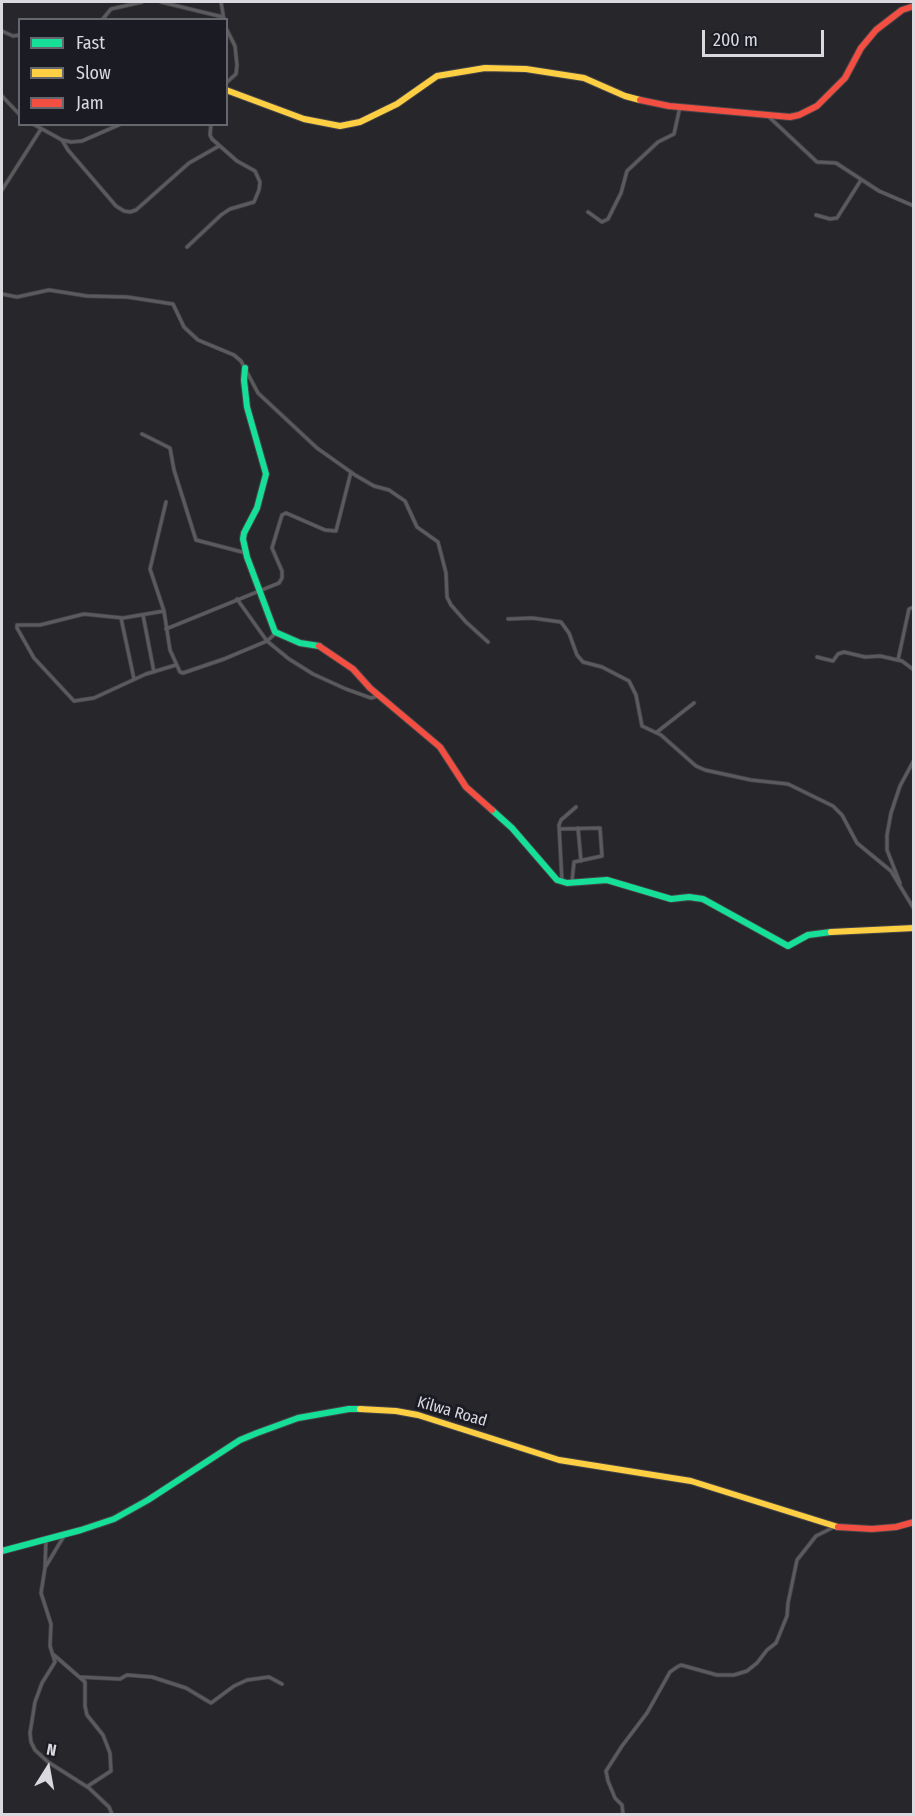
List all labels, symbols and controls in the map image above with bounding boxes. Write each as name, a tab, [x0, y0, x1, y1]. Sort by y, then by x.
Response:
legend	[18, 18, 228, 126]
scale bar	[705, 18, 826, 56]
text: 200 m	[713, 29, 758, 51]
text: Fast	[76, 32, 105, 54]
text: Slow	[76, 62, 111, 84]
text: Jam	[76, 92, 104, 114]
street label: Kilwa Road	[415, 1393, 489, 1431]
north arrow	[18, 1738, 78, 1798]
text: N	[45, 1740, 58, 1760]

